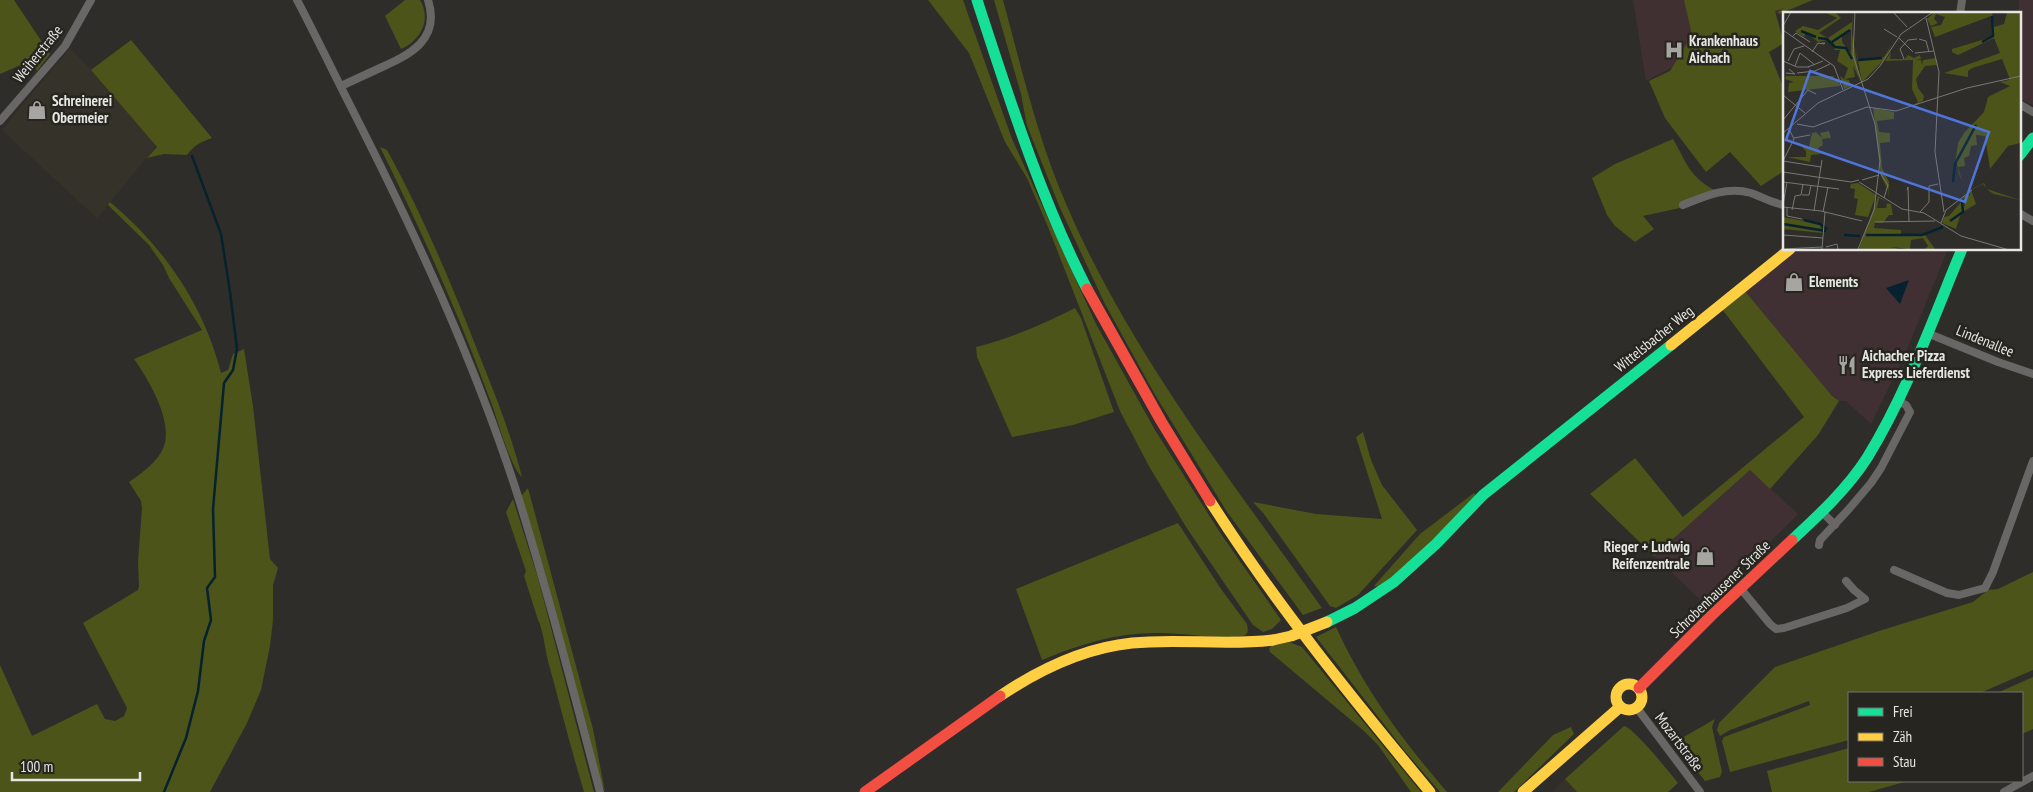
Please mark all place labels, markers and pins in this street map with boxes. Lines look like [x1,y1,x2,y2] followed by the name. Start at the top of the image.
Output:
[1688,31,1758,67] place label: Krankenhaus Aichach
[1663,39,1685,61] hospital icon: Krankenhaus Aichach
[52,91,112,127] place label: Schreinerei Obermeier
[26,99,48,121] shop icon: Schreinerei Obermeier
[1783,271,1805,293] shop icon: Elements
[1809,272,1858,291] place label: Elements
[1861,346,1971,382] place label: Aichacher Pizza Express Lieferdienst
[1836,354,1858,376] restaurant icon: Aichacher Pizza Express Lieferdienst
[1604,537,1690,573] place label: Rieger + Ludwig Reifenzentrale
[1694,545,1716,567] shop icon: Rieger + Ludwig Reifenzentrale

